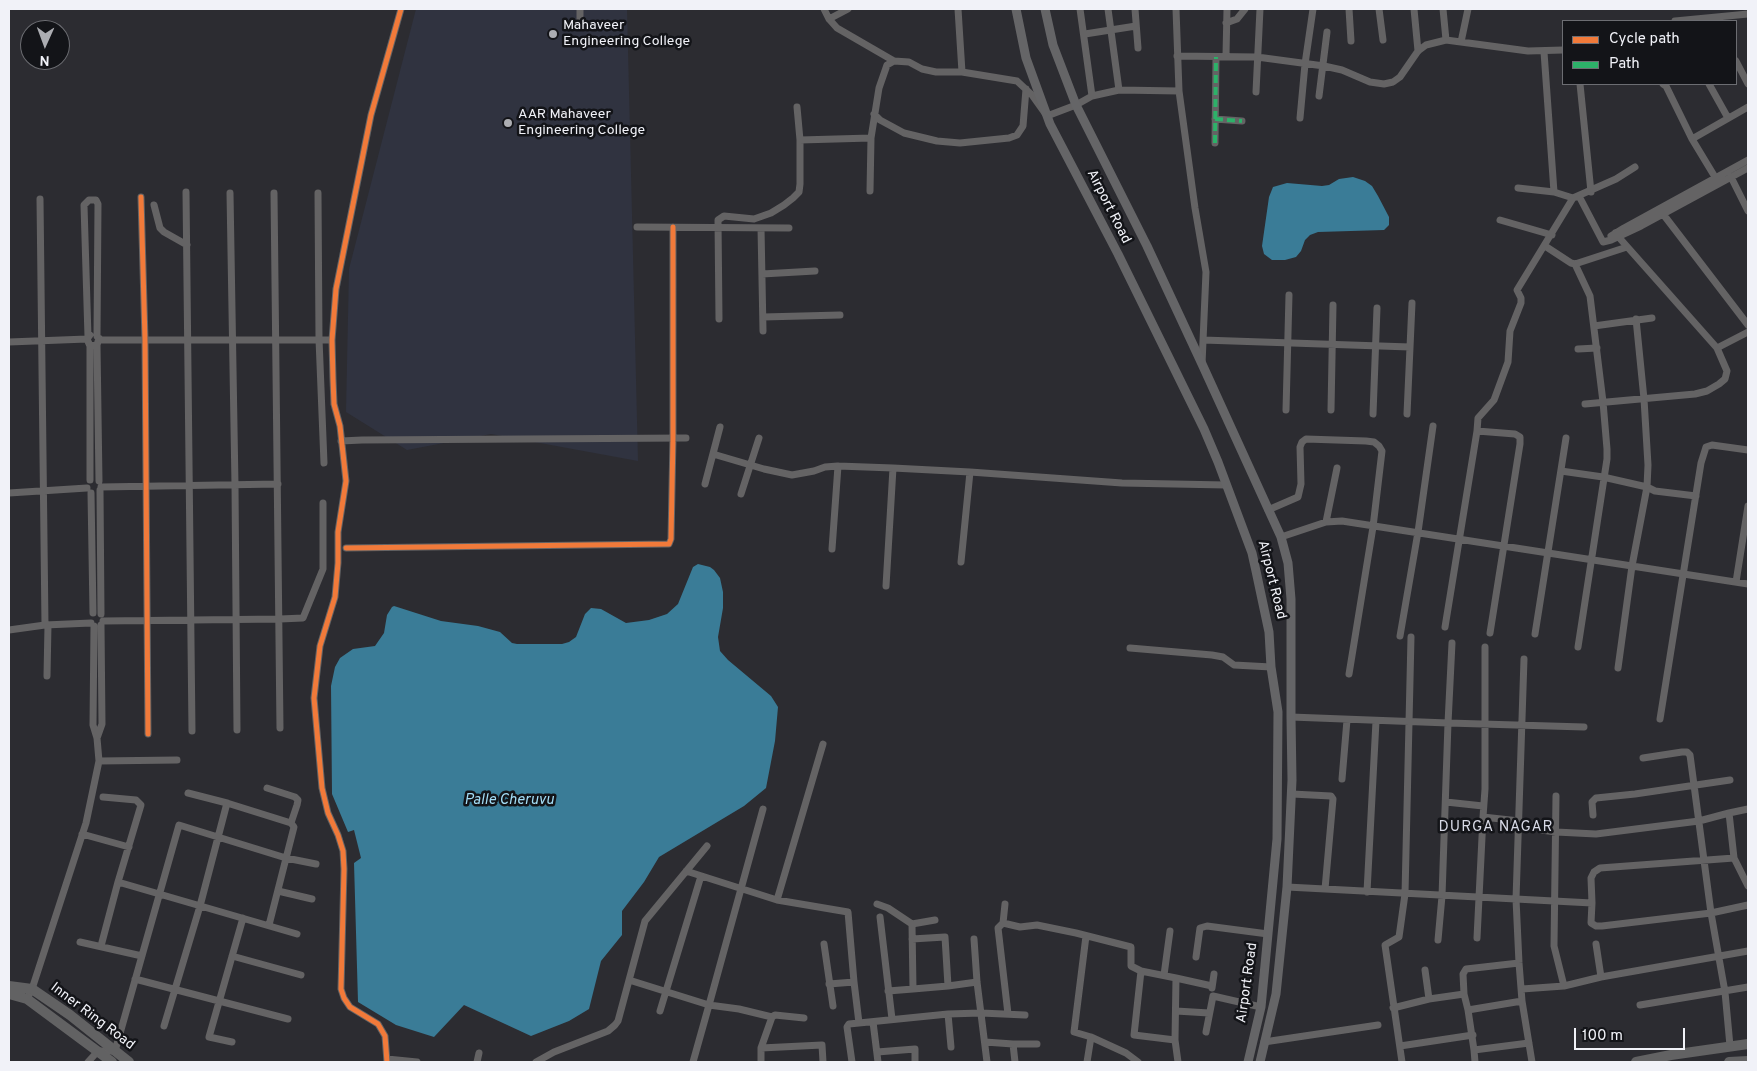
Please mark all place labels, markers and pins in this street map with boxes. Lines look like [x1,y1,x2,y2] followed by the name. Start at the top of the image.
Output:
[563,18,690,50] place label: Mahaveer Engineering College
[547,28,559,40] marker: Mahaveer Engineering College
[518,107,645,140] place label: AAR Mahaveer Engineering College
[502,117,514,129] marker: AAR Mahaveer Engineering College

